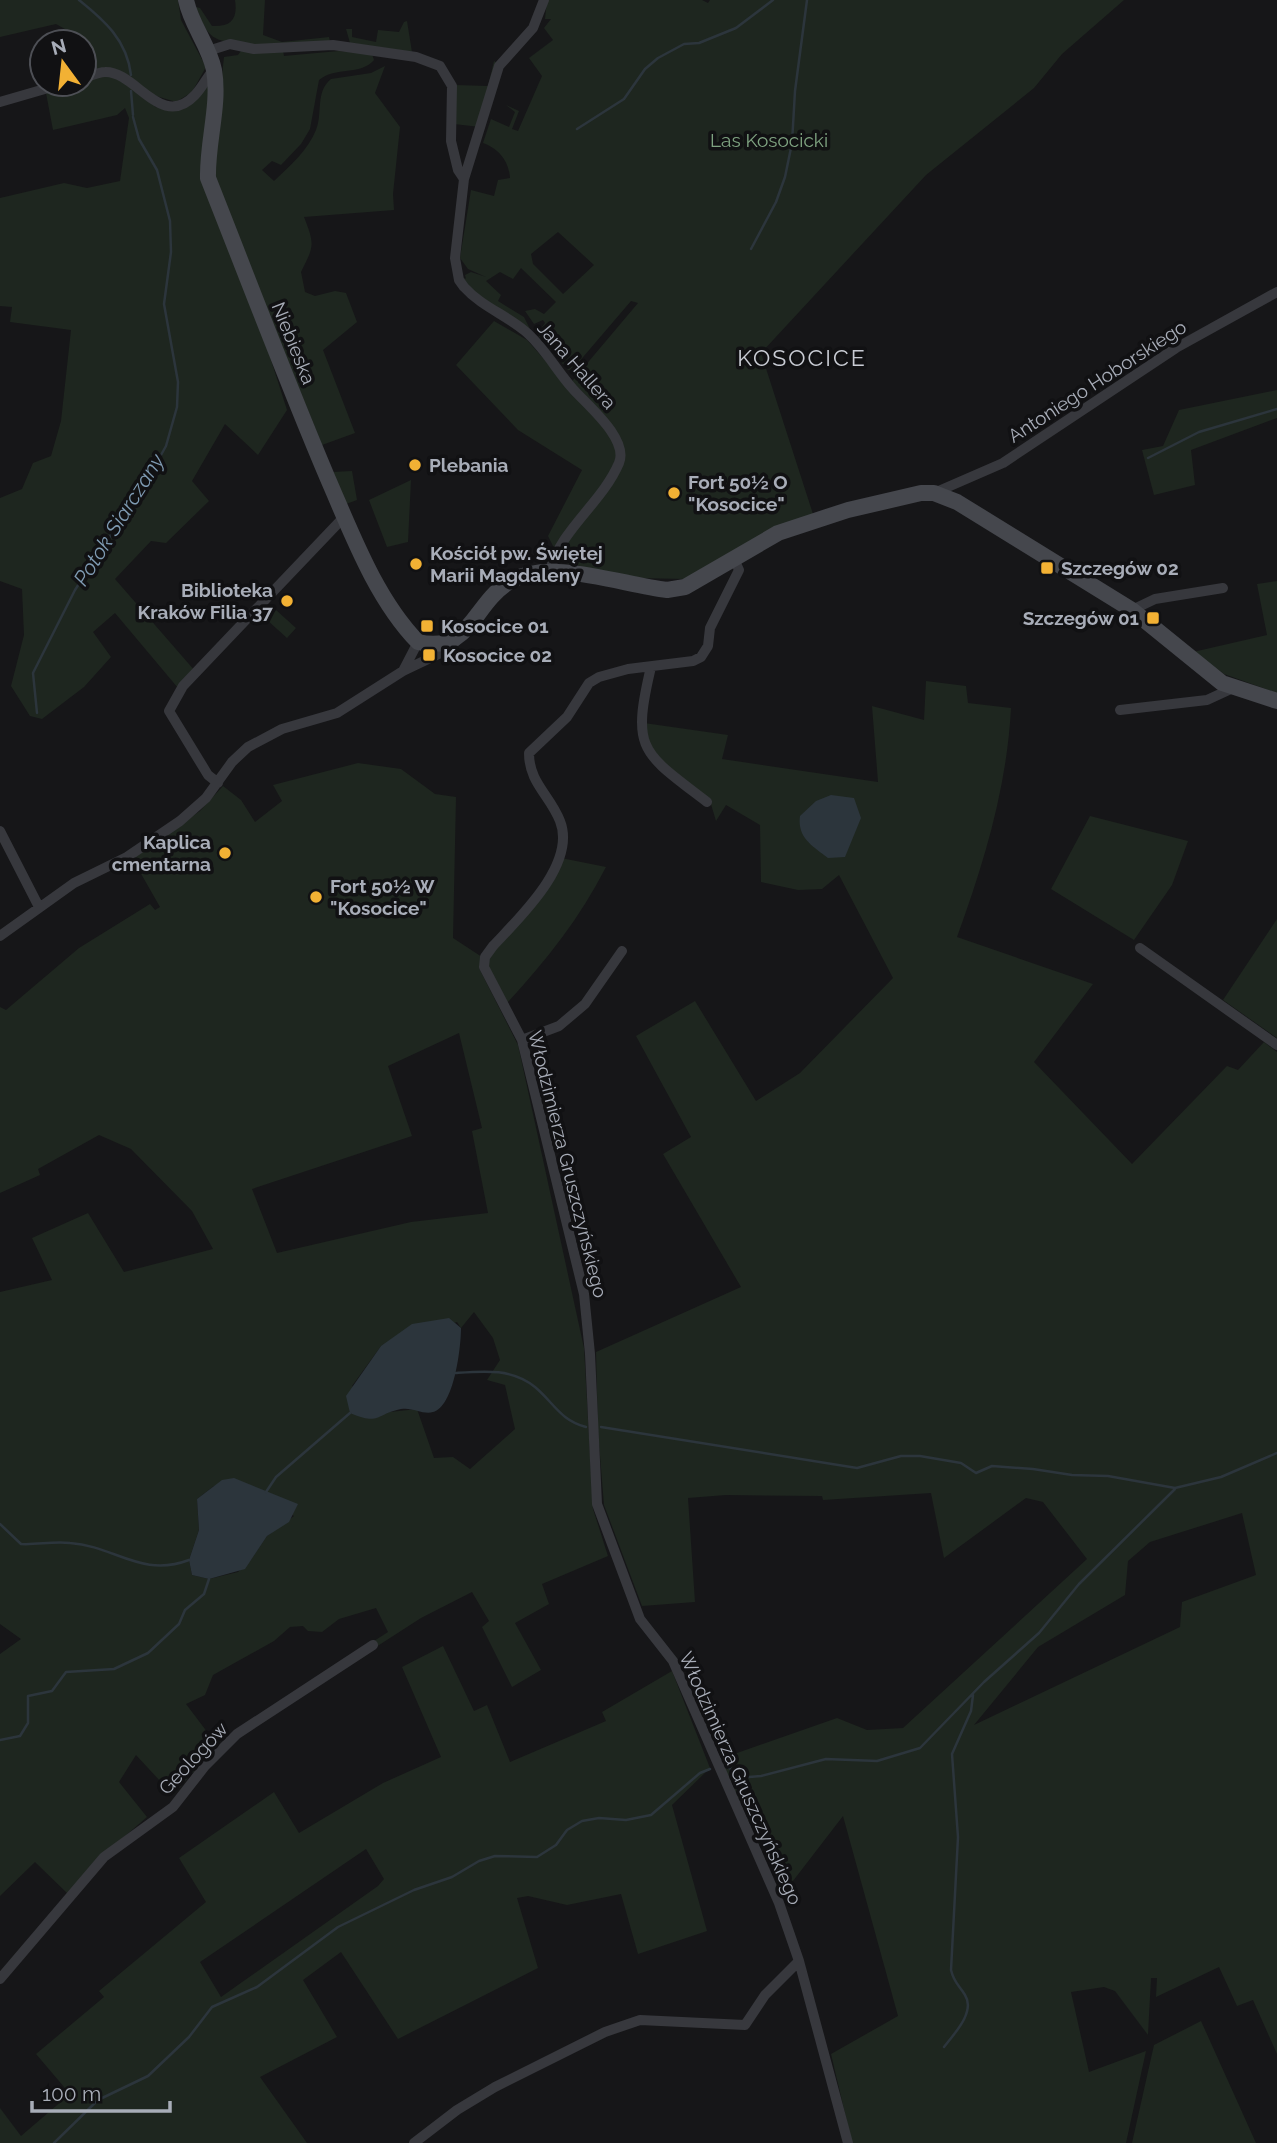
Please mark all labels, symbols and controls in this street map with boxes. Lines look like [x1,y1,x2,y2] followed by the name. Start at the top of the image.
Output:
[28,28,98,98] north arrow
[49,34,68,59] text: N
[710,129,828,151] park label: Las Kosocicki
[268,299,320,387] street label: Niebieska
[1004,315,1190,447] street label: Antoniego Hoborskiego
[533,317,621,413] street label: Jana Hallera
[737,344,867,371] district label: KOSOCICE
[68,449,169,590] water label: Potok Siarczany
[429,454,509,476] place label: Plebania
[407,457,423,473] marker: Plebania
[688,471,788,515] place label: Fort 50½ O "Kosocice"
[666,485,682,501] marker: Fort 50½ O "Kosocice"
[430,542,603,586] place label: Kościół pw. Świętej Marii Magdaleny
[408,556,424,572] marker: Kościół pw. Świętej Marii Magdaleny
[1061,557,1179,579] place label: Szczegów 02
[1039,560,1055,576] marker: Szczegów 02
[137,579,273,623] place label: Biblioteka Kraków Filia 37
[279,593,295,609] marker: Biblioteka Kraków Filia 37
[1023,607,1139,629] place label: Szczegów 01
[1145,610,1161,626] marker: Szczegów 01
[441,615,549,637] place label: Kosocice 01
[419,618,435,634] marker: Kosocice 01
[443,644,552,666] place label: Kosocice 02
[421,647,437,663] marker: Kosocice 02
[112,831,211,875] place label: Kaplica cmentarna
[217,845,233,861] marker: Kaplica cmentarna
[330,875,435,919] place label: Fort 50½ W "Kosocice"
[308,889,324,905] marker: Fort 50½ W "Kosocice"
[524,1028,612,1300] street label: Włodzimierza Gruszczyńskiego
[675,1648,807,1908] street label: Włodzimierza Gruszczyńskiego
[154,1717,232,1799] street label: Geologów
[32,2070,170,2114] scale bar
[42,2081,101,2106] text: 100 m

